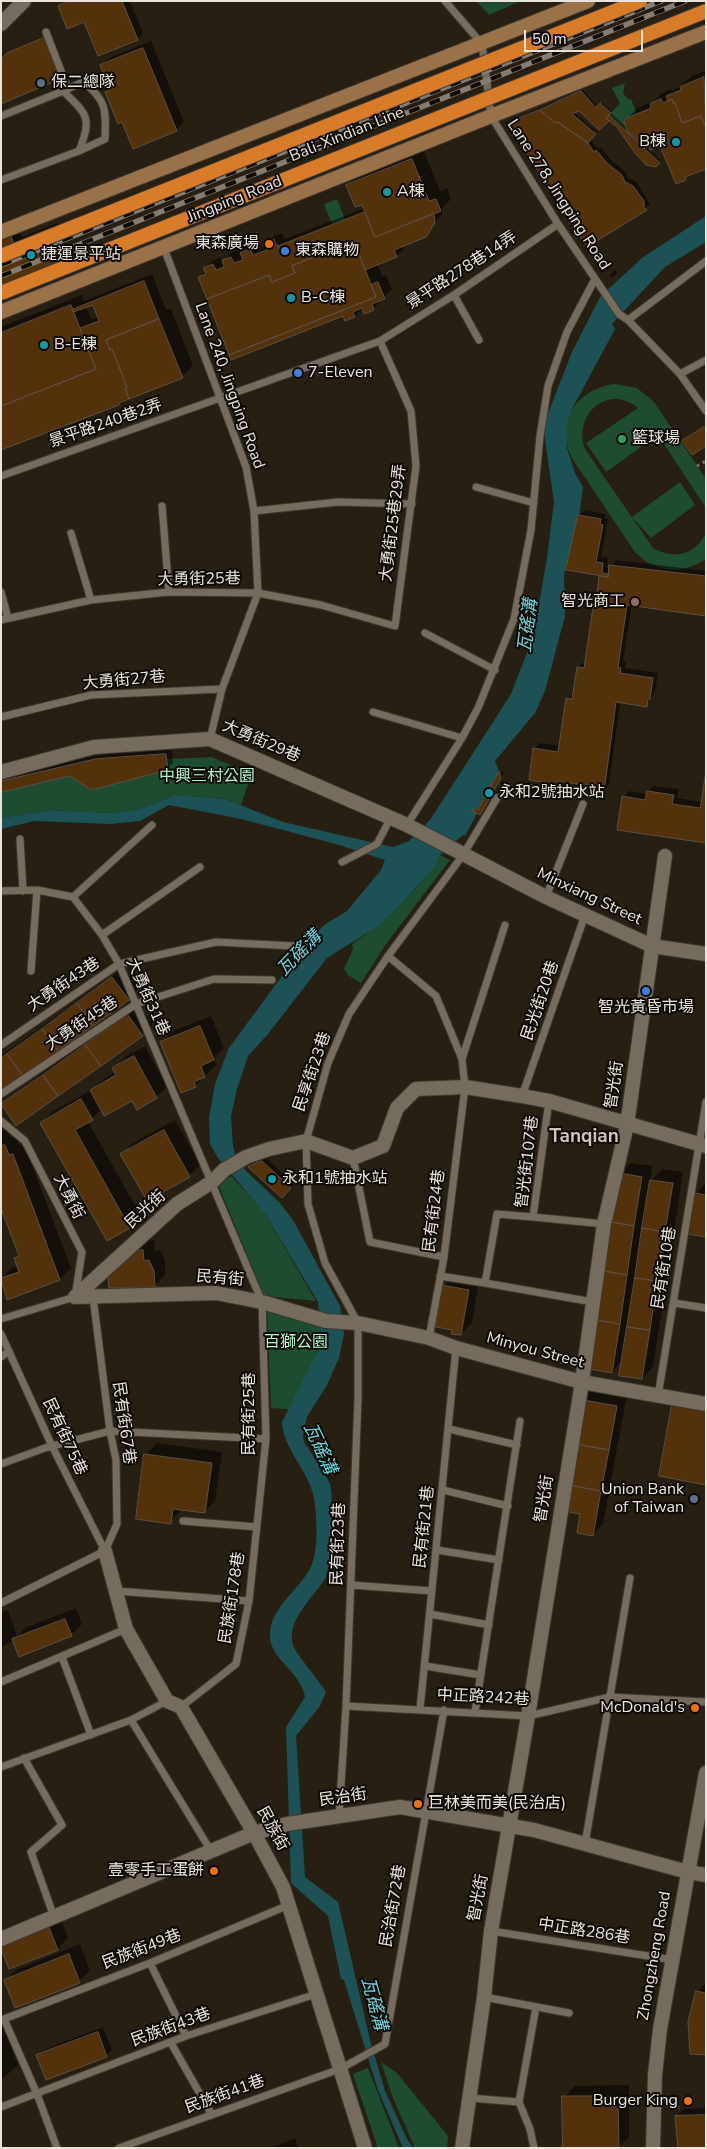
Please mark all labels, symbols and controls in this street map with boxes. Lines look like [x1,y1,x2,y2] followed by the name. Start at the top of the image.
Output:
[527,20,646,52] scale bar
[532,29,567,49] text: 50 m
[51,73,115,93] place label: 保二總隊
[35,77,47,89] marker: 保二總隊
[287,103,407,167] street label: Bali-Xindian Line
[502,116,614,274] street label: Lane 278, Jingping Road
[639,132,666,152] place label: B棟
[670,136,682,148] marker: B棟
[185,172,285,228] street label: Jingping Road
[397,182,425,202] place label: A棟
[381,186,393,198] marker: A棟
[403,228,521,314] street label: 景平路278巷14弄
[195,234,259,254] place label: 東森廣場
[263,238,275,250] marker: 東森廣場
[295,241,359,261] place label: 東森購物
[41,245,121,265] place label: 捷運景平站
[279,245,291,257] marker: 東森購物
[25,249,37,261] marker: 捷運景平站
[301,288,345,308] place label: B-C棟
[285,292,297,304] marker: B-C棟
[190,300,268,472] street label: Lane 240, Jingping Road
[54,335,97,355] place label: B-E棟
[38,339,50,351] marker: B-E棟
[308,363,372,383] place label: 7-Eleven
[292,367,304,379] marker: 7-Eleven
[47,396,165,452] street label: 景平路240巷2弄
[632,429,680,449] place label: 籃球場
[616,433,628,445] marker: 籃球場
[377,463,411,583] street label: 大勇街25巷29弄
[157,570,241,590] street label: 大勇街25巷
[561,592,625,612] place label: 智光商工
[629,596,641,608] marker: 智光商工
[515,598,543,654] water label: 瓦磘溝
[82,668,166,694] street label: 大勇街27巷
[219,717,303,767] street label: 大勇街29巷
[159,767,255,787] park label: 中興三村公園
[499,783,605,803] place label: 永和2號抽水站
[483,787,495,799] marker: 永和2號抽水站
[534,864,644,930] street label: Minxiang Street
[273,927,327,981] water label: 瓦磘溝
[24,954,104,1016] street label: 大勇街43巷
[121,955,173,1039] street label: 大勇街31巷
[518,959,564,1043] street label: 民光街20巷
[640,985,652,997] marker: 智光黃昏市場
[42,993,122,1055] street label: 大勇街45巷
[598,998,694,1018] place label: 智光黃昏市場
[290,1030,336,1114] street label: 民享街23巷
[602,1060,628,1110] street label: 智光街
[513,1115,543,1209] street label: 智光街107巷
[549,1126,619,1148] district label: Tanqian
[282,1169,388,1189] place label: 永和1號抽水站
[420,1169,450,1253] street label: 民有街24巷
[49,1171,87,1223] street label: 大勇街
[266,1173,278,1185] marker: 永和1號抽水站
[122,1187,170,1233] street label: 民光街
[649,1225,681,1311] street label: 民有街10巷
[195,1267,245,1291] street label: 民有街
[484,1329,586,1373] street label: Minyou Street
[264,1333,328,1353] park label: 百獅公園
[240,1372,260,1456] street label: 民有街25巷
[108,1380,138,1466] street label: 民有街67巷
[38,1395,90,1479] street label: 民有街75巷
[298,1420,340,1478] water label: 瓦磘溝
[532,1474,558,1524] street label: 智光街
[601,1480,684,1518] place label: Union Bank of Taiwan
[411,1485,439,1569] street label: 民有街21巷
[688,1493,700,1505] marker: Union Bank of Taiwan
[328,1502,350,1586] street label: 民有街23巷
[216,1551,250,1645] street label: 民族街178巷
[436,1686,530,1710] street label: 中正路242巷
[600,1698,685,1718] place label: McDonald's
[689,1702,701,1714] marker: McDonald's
[318,1785,368,1811] street label: 民治街
[428,1794,566,1814] place label: 巨林美而美(民治店)
[412,1798,424,1810] marker: 巨林美而美(民治店)
[252,1803,292,1855] street label: 民族街
[108,1861,204,1881] place label: 壹零手工蛋餅
[377,1863,411,1949] street label: 民治街72巷
[208,1865,220,1877] marker: 壹零手工蛋餅
[465,1873,493,1923] street label: 智光街
[634,1890,676,2022] street label: Zhongzheng Road
[537,1915,631,1949] street label: 中正路286巷
[100,1926,184,1974] street label: 民族街49巷
[356,1975,390,2033] water label: 瓦磘溝
[129,2005,213,2051] street label: 民族街43巷
[183,2072,267,2118] street label: 民族街41巷
[593,2091,678,2111] place label: Burger King
[682,2095,694,2107] marker: Burger King

